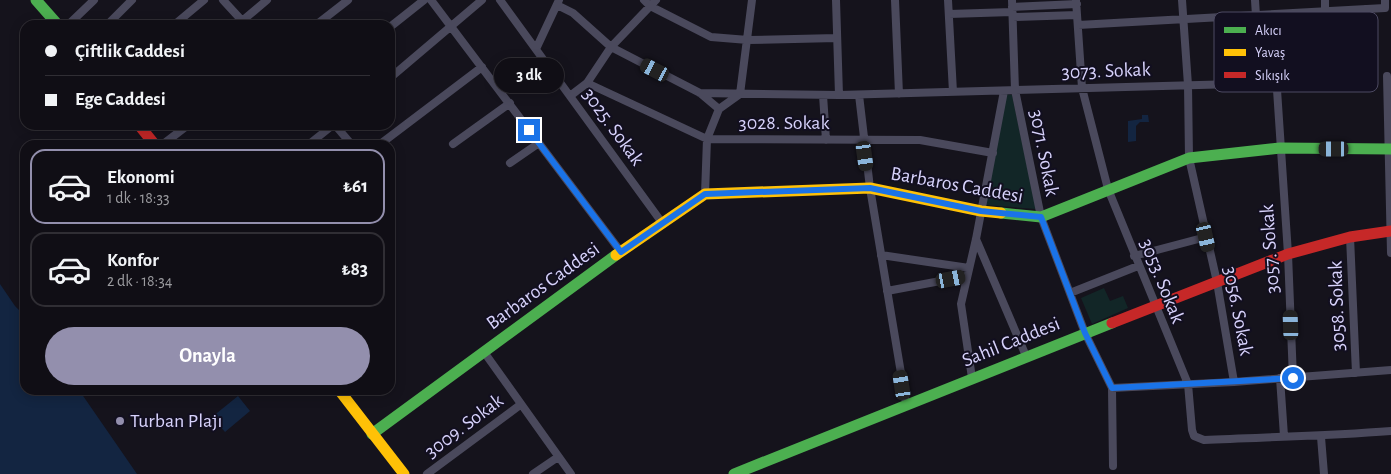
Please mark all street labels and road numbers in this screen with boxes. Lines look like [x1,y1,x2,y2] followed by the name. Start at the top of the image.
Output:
[1061,59,1151,83] street label: 3073. Sokak
[578,85,648,169] street label: 3025. Sokak
[1026,108,1062,198] street label: 3071. Sokak
[738,113,830,133] street label: 3028. Sokak
[889,163,1025,207] street label: Barbaros Caddesi
[1257,204,1283,294] street label: 3057. Sokak
[1136,236,1188,326] street label: 3053. Sokak
[483,238,603,334] street label: Barbaros Caddesi
[1325,260,1349,352] street label: 3058. Sokak
[1220,265,1256,357] street label: 3056. Sokak
[959,313,1063,371] street label: Sahil Caddesi
[421,390,507,462] street label: 3009. Sokak

